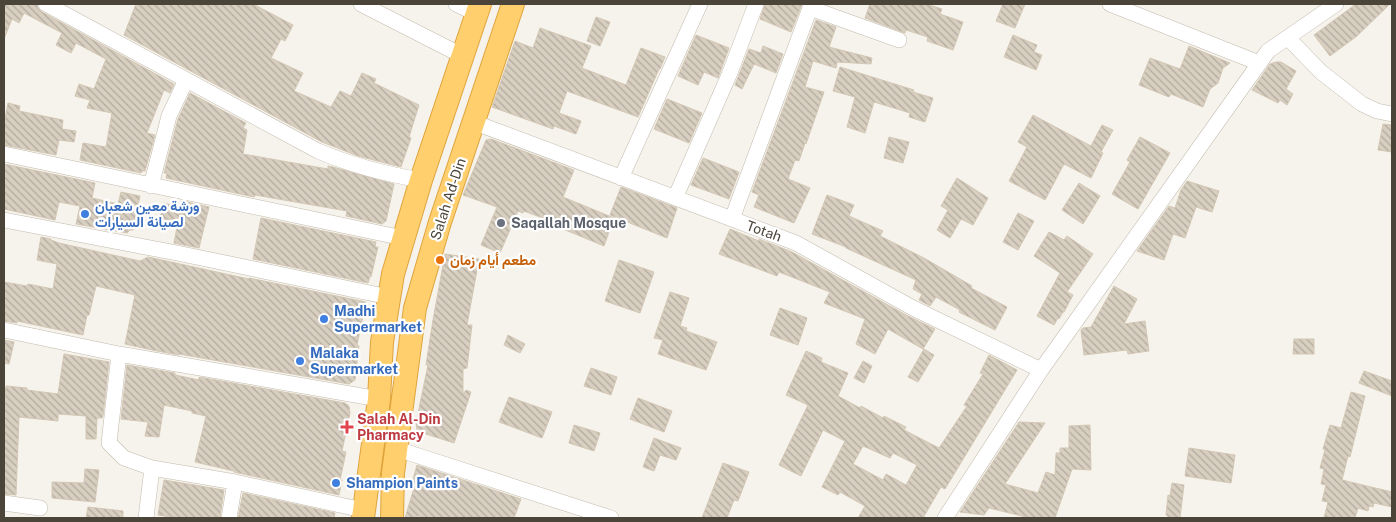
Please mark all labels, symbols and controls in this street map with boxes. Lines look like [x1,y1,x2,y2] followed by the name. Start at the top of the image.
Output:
[427,156,469,242] street label: Salah Ad-Din
[95,198,199,231] place label: ورشة معين شعبان لصيانة السيارات
[79,208,91,220] marker: ورشة معين شعبان لصيانة السيارات
[511,215,626,231] place label: Saqallah Mosque
[495,217,507,229] marker: Saqallah Mosque
[744,217,784,245] street label: Totah
[450,252,537,269] place label: مطعم أيام زمان
[434,254,446,266] marker: مطعم أيام زمان
[334,303,422,335] place label: Madhi Supermarket
[318,313,330,325] marker: Madhi Supermarket
[310,345,398,377] place label: Malaka Supermarket
[294,355,306,367] marker: Malaka Supermarket
[357,411,441,443] place label: Salah Al-Din Pharmacy
[341,421,353,433] marker: Salah Al-Din Pharmacy
[346,475,458,491] place label: Shampion Paints
[330,477,342,489] marker: Shampion Paints

